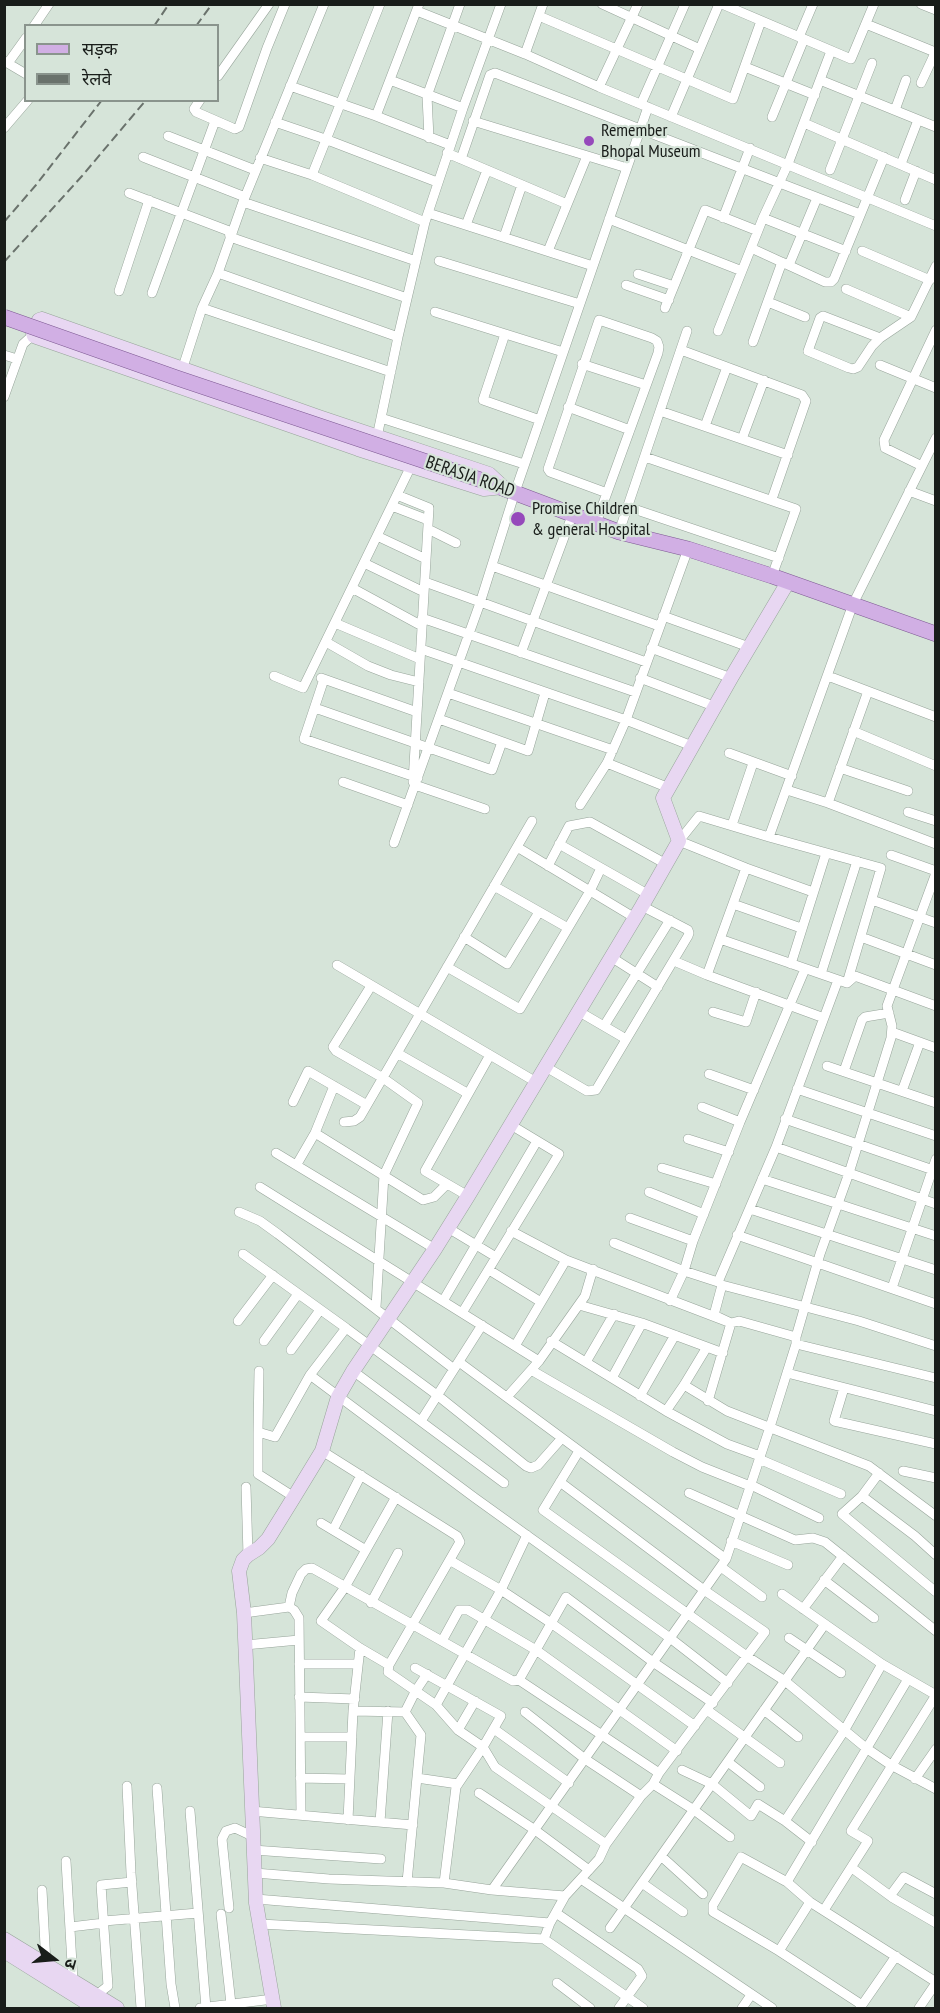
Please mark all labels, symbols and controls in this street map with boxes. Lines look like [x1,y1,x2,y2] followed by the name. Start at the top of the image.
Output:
[24,24,219,102] legend
[82,37,118,60] text: सड़क
[82,67,112,90] text: रेलवे
[601,120,701,162] place label: Remember Bhopal Museum
[582,134,596,148] marker: Remember Bhopal Museum
[423,452,517,502] street label: BERASIA ROAD
[532,498,650,540] place label: Promise Children & general Hospital
[509,510,527,528] marker: Promise Children & general Hospital
[24,1929,84,1989] north arrow
[60,1957,82,1971] text: उ

